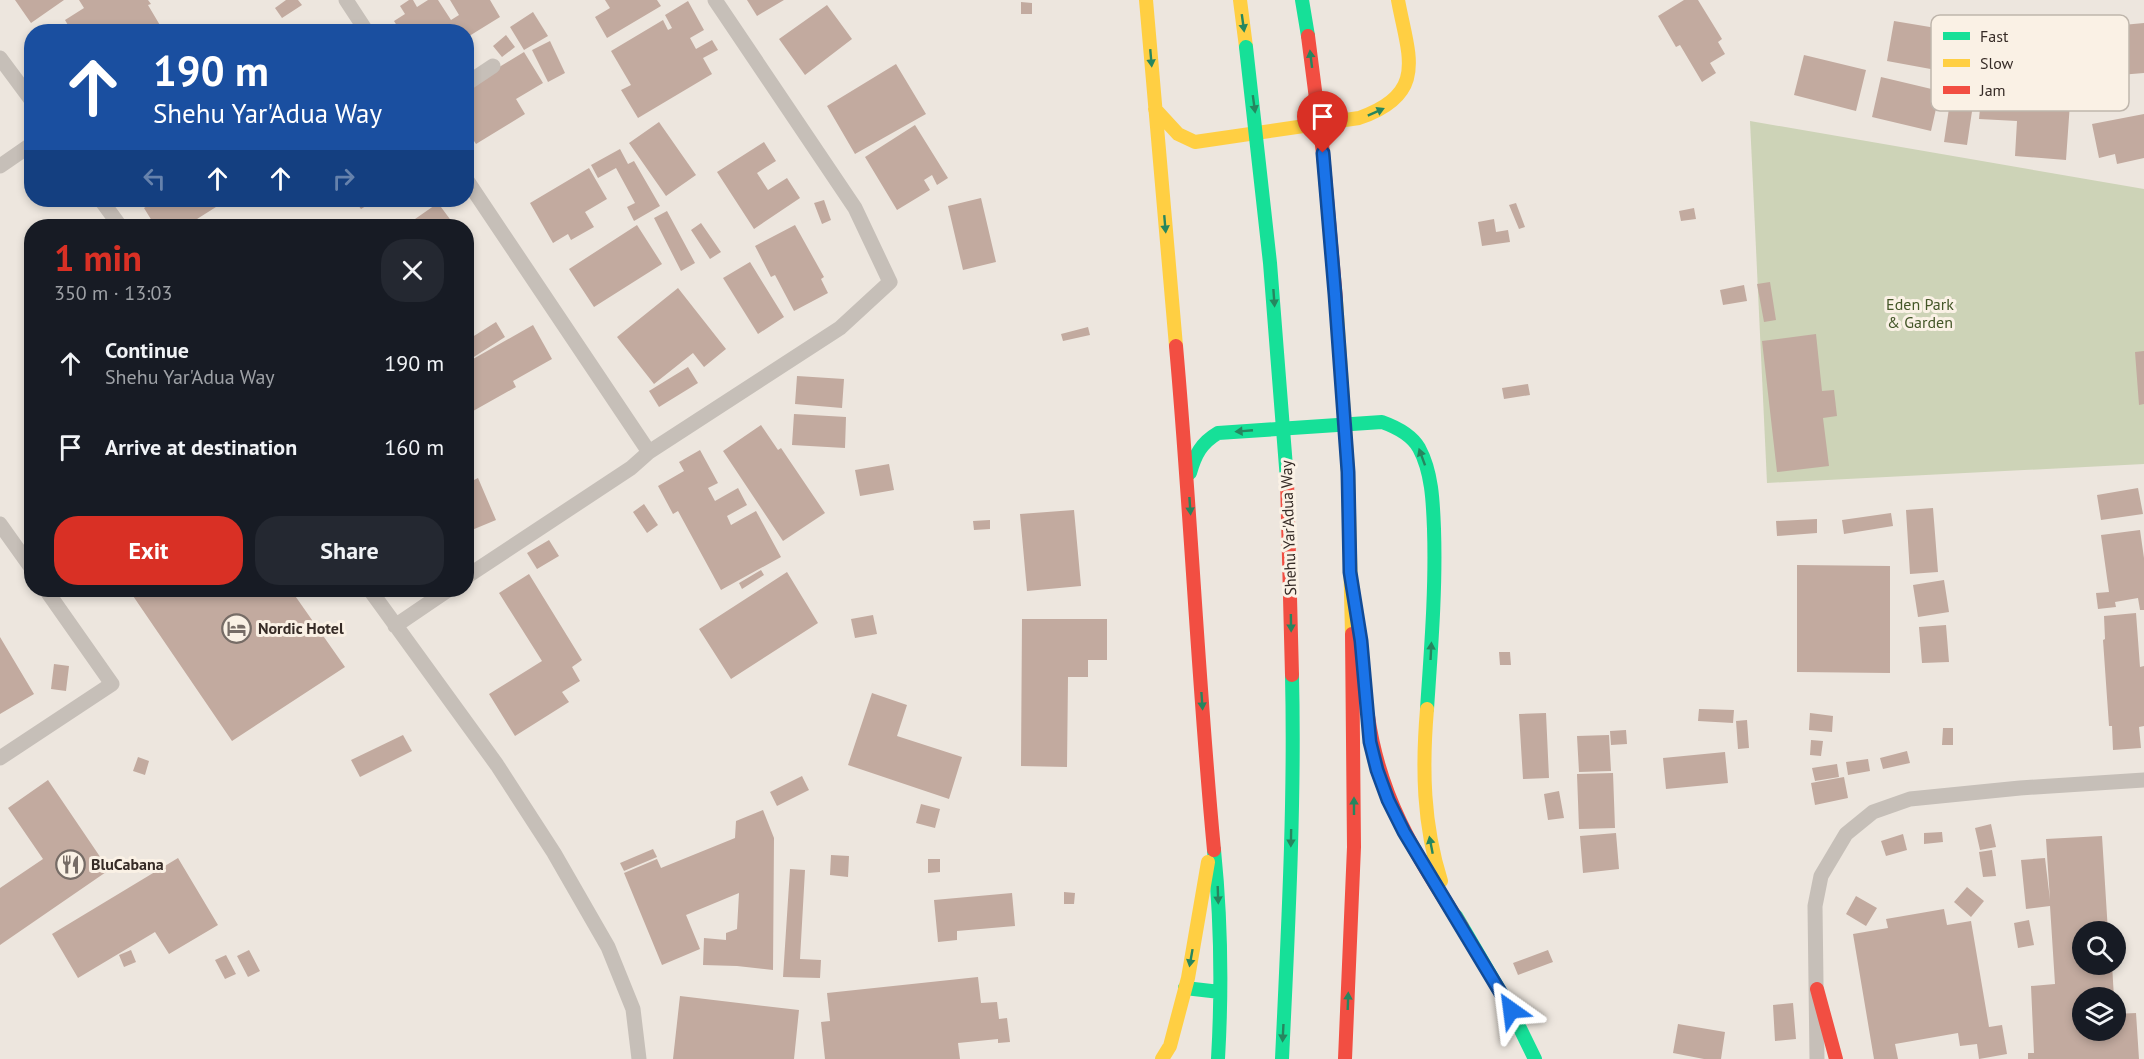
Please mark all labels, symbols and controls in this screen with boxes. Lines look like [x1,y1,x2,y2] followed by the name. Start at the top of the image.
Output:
[1238,14,1247,33] one-way arrow
[1931,15,2129,111] legend
[1980,26,2009,46] text: Fast
[153,43,269,98] text: 190 m
[54,48,132,126] icon: ahead
[1146,49,1156,68] one-way arrow
[1306,49,1315,68] one-way arrow
[1980,53,2014,73] text: Slow
[1979,80,2006,100] text: Jam
[1297,91,1348,153] pin
[1250,95,1259,114] one-way arrow
[153,96,382,130] text: Shehu Yar'Adua Way
[1306,100,1339,133] icon: arrive
[1368,107,1385,116] one-way arrow
[138,162,171,195] icon: left
[201,162,234,195] icon: ahead
[264,162,297,195] icon: ahead
[327,162,360,195] icon: right
[1160,214,1170,233] one-way arrow
[54,234,142,281] text: 1 min
[381,239,444,302] button: close
[54,280,172,306] text: 350 m · 13:03
[1269,289,1279,308] one-way arrow
[1886,294,1954,332] park label: Eden Park & Garden
[105,336,189,364] text: Continue
[54,347,87,380] icon: ahead
[384,349,444,377] text: 190 m
[105,364,275,390] text: Shehu Yar'Adua Way
[1234,426,1253,436] one-way arrow
[54,431,87,464] icon: arrive
[105,433,297,461] text: Arrive at destination
[384,433,444,461] text: 160 m
[1417,448,1427,466] one-way arrow
[1276,459,1300,596] street label: Shehu Yar'Adua Way
[1185,497,1195,516] one-way arrow
[54,516,243,585] button: Exit
[255,516,444,585] button: Share
[221,612,253,644] hotel icon: Nordic Hotel
[1286,613,1296,632] one-way arrow
[258,618,344,638] place label: Nordic Hotel
[1427,641,1436,660] one-way arrow
[1198,691,1207,710] one-way arrow
[1349,796,1359,815] one-way arrow
[1286,829,1296,848] one-way arrow
[1426,836,1435,855] one-way arrow
[54,848,86,880] restaurant icon: BluCabana
[91,854,164,874] place label: BluCabana
[1213,886,1222,905] one-way arrow
[2072,921,2126,1041] map controls
[2072,921,2126,975] button: search
[1186,949,1195,968] one-way arrow
[1479,978,1543,1042] position arrow
[2072,987,2126,1041] button: layers
[1343,991,1352,1010] one-way arrow
[1279,1024,1288,1043] one-way arrow

